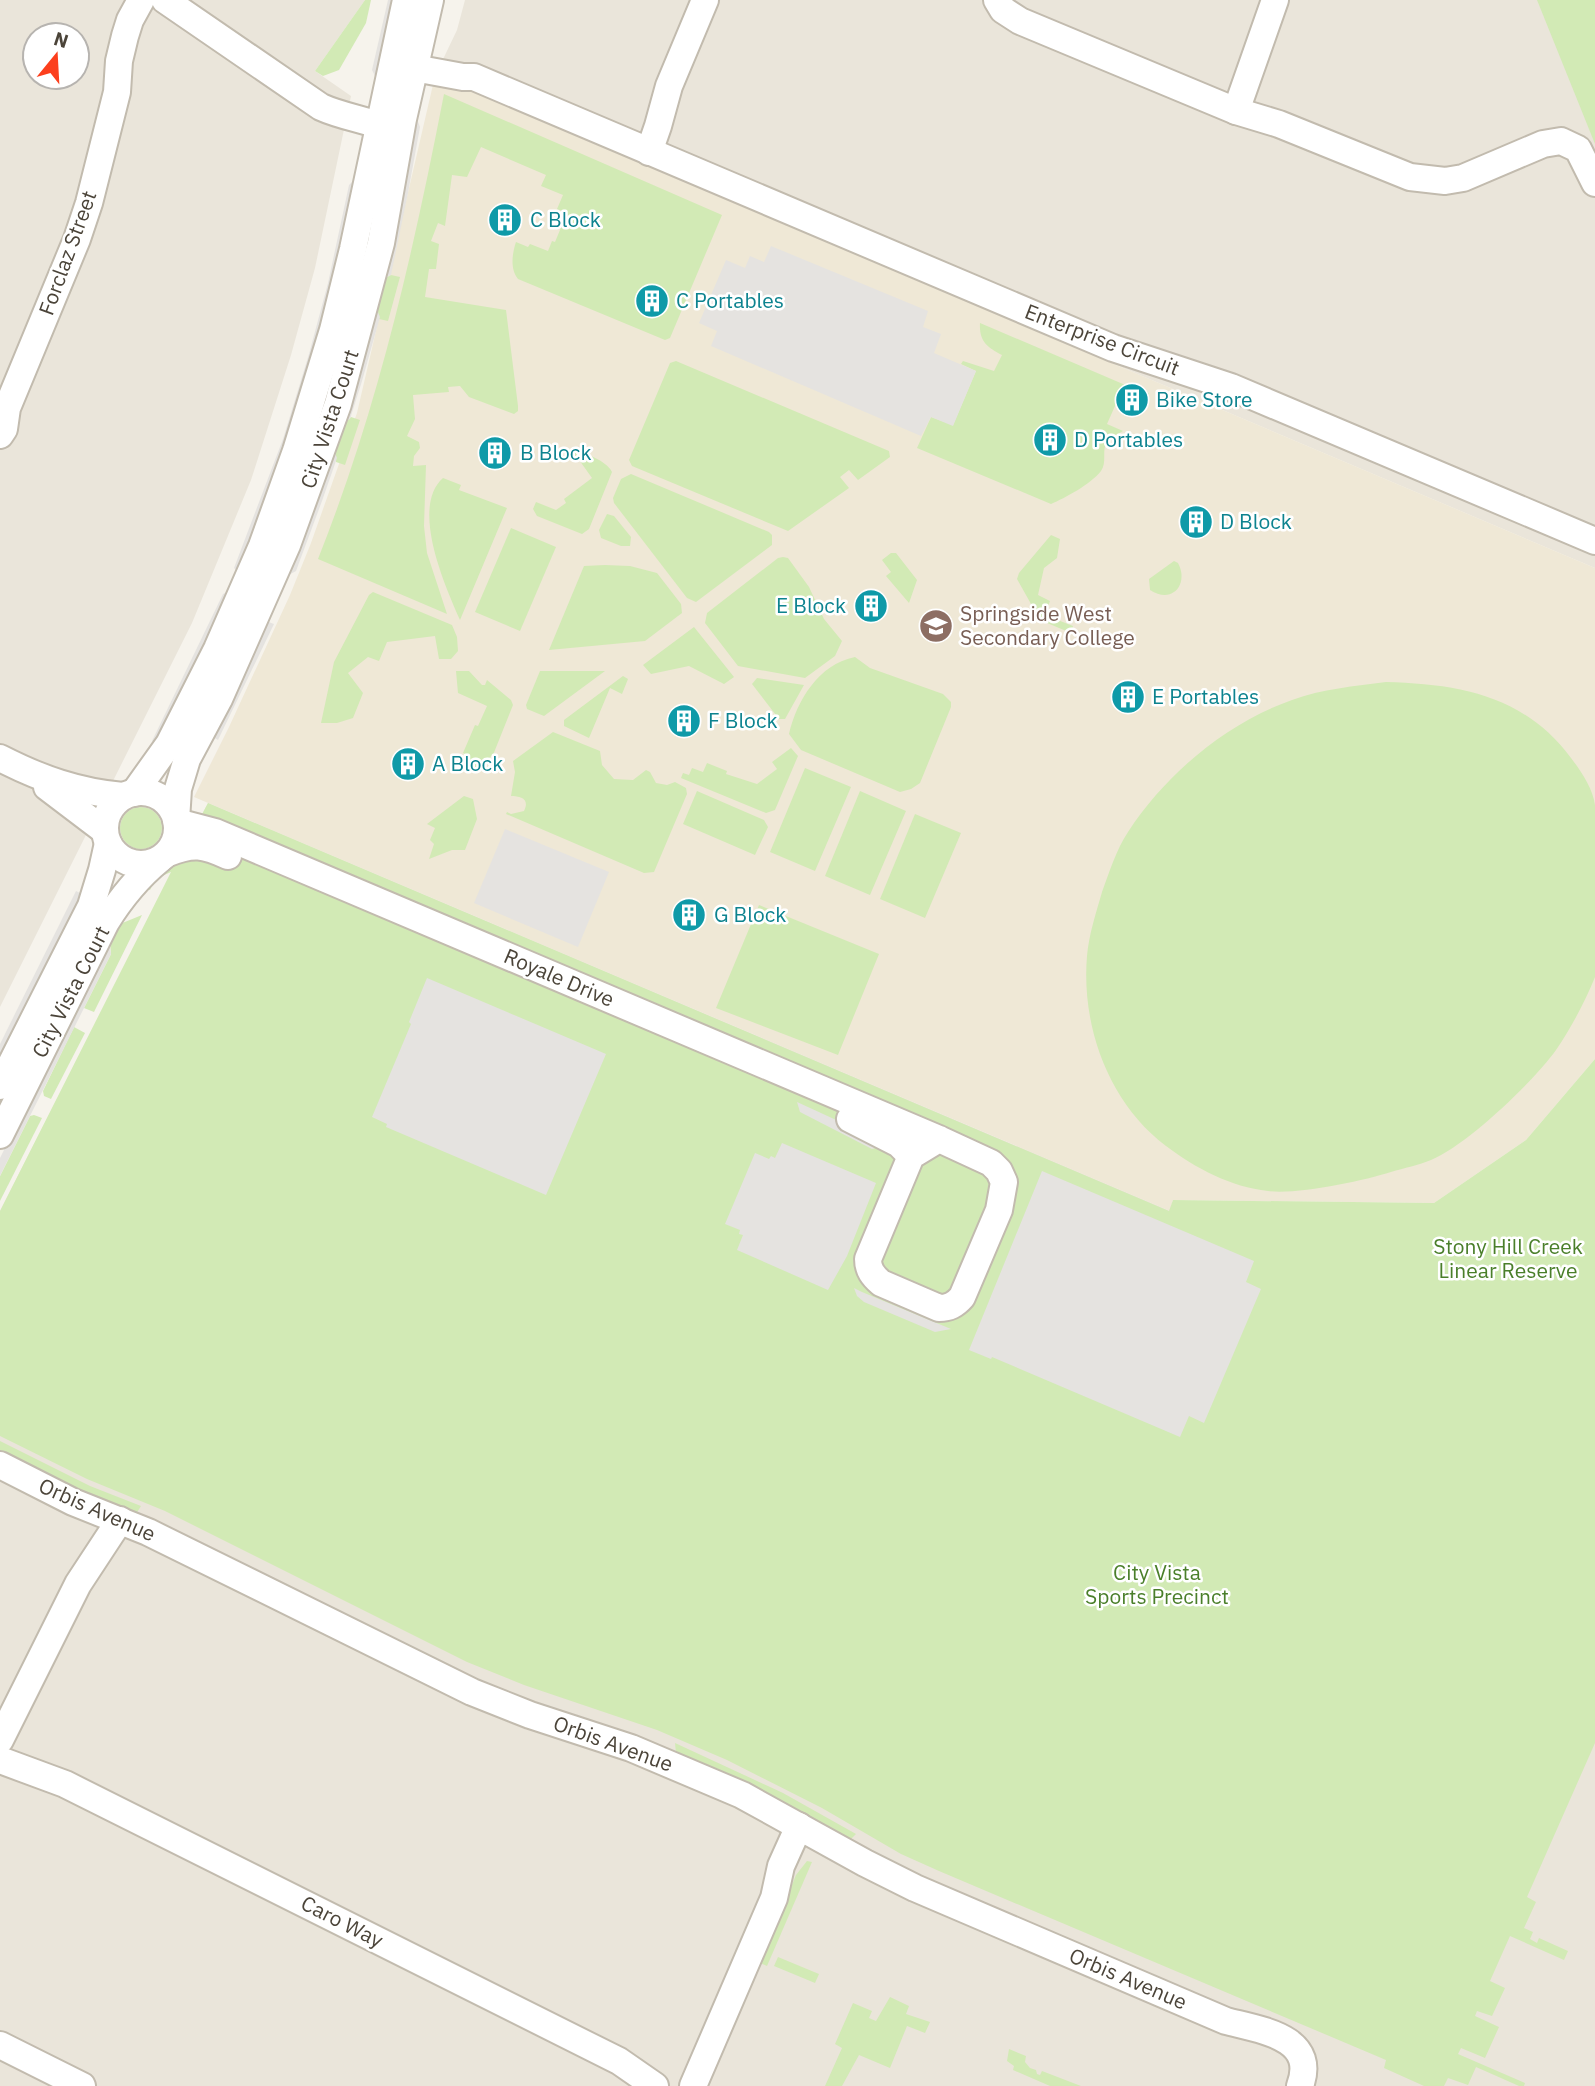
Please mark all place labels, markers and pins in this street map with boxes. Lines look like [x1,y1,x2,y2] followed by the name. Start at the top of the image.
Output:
[486,201,524,239] building icon: C Block
[530,205,601,233] place label: C Block
[633,282,671,320] building icon: C Portables
[676,286,784,314] place label: C Portables
[1113,381,1151,419] building icon: Bike Store
[1156,385,1253,413] place label: Bike Store
[1031,421,1069,459] building icon: D Portables
[1074,425,1183,453] place label: D Portables
[476,434,514,472] building icon: B Block
[520,438,591,466] place label: B Block
[1177,503,1215,541] building icon: D Block
[1220,507,1292,535] place label: D Block
[852,587,890,625] building icon: E Block
[776,591,846,619] place label: E Block
[960,599,1135,651] place label: Springside West Secondary College
[917,607,955,645] school or university icon: Springside West Secondary College
[1109,678,1147,716] building icon: E Portables
[1152,682,1259,710] place label: E Portables
[665,702,703,740] building icon: F Block
[708,706,778,734] place label: F Block
[389,745,427,783] building icon: A Block
[432,749,503,777] place label: A Block
[670,896,708,934] building icon: G Block
[714,900,786,928] place label: G Block

